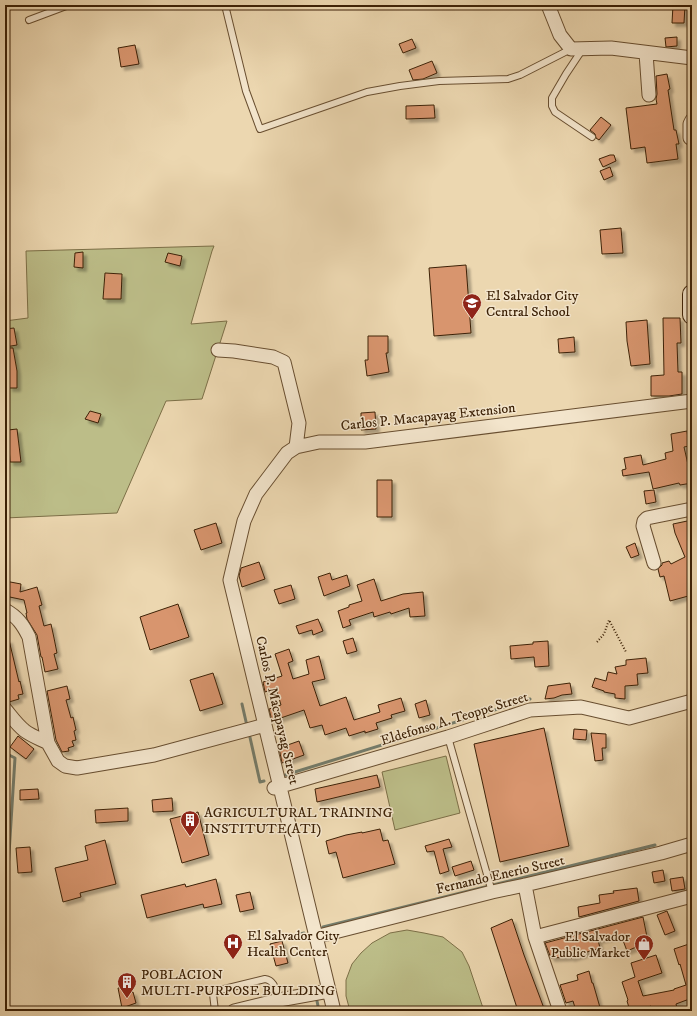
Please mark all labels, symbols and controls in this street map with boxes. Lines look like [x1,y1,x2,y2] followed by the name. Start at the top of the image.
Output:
[486,287,579,321] place label: El Salvador City Central School
[461,292,483,320] school or university icon: El Salvador City Central School
[340,399,517,435] street label: Carlos P. Macapayag Extension
[251,634,303,787] street label: Carlos P. Macapayag Street
[378,688,531,750] street label: Eldefonso A. Teoppe Street
[204,804,393,838] place label: AGRICULTURAL TRAINING INSTITUTE(ATI)
[179,809,201,837] building icon: AGRICULTURAL TRAINING INSTITUTE(ATI)
[434,851,567,899] street label: Fernando Enerio Street
[247,927,340,961] place label: El Salvador City Health Center
[551,928,631,962] place label: El Salvador Public Market
[222,932,244,960] hospital icon: El Salvador City Health Center
[633,933,655,961] shop icon: El Salvador Public Market
[141,966,335,1000] place label: POBLACION MULTI-PURPOSE BUILDING
[116,971,138,999] building icon: POBLACION MULTI-PURPOSE BUILDING

